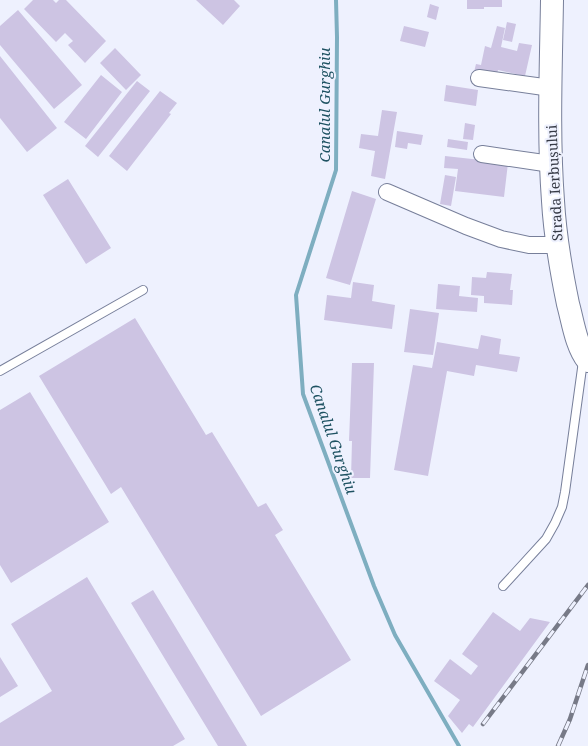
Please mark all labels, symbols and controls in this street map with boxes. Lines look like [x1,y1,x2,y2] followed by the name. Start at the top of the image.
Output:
[314,47,334,163] water label: Canalul Gurghiu
[541,124,567,242] street label: Strada Ierbușului
[306,381,362,497] water label: Canalul Gurghiu

